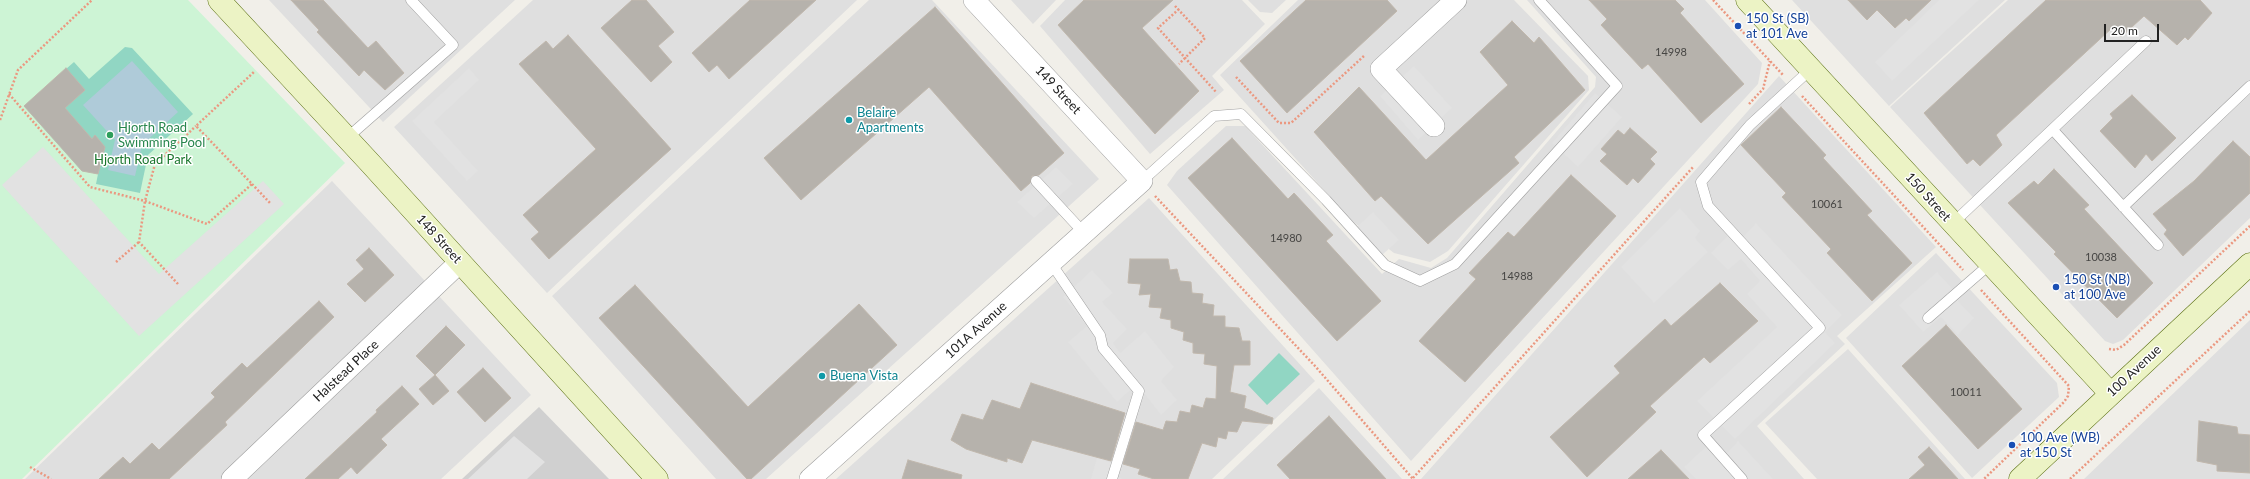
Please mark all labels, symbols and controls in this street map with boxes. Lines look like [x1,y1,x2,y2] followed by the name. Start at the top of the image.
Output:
[1746,11,1809,42] place label: 150 St (SB) at 101 Ave
[2106,16,2161,42] scale bar
[1733,21,1743,31] marker: 150 St (SB) at 101 Ave
[2111,23,2138,38] text: 20 m
[1655,45,1687,59] house number: 14998
[1032,63,1084,117] street label: 149 Street
[857,105,924,136] place label: Belaire Apartments
[844,115,854,125] marker: Belaire Apartments
[118,120,205,151] place label: Hjorth Road Swimming Pool
[105,130,115,140] marker: Hjorth Road Swimming Pool
[94,152,192,168] park label: Hjorth Road Park
[1902,169,1954,225] street label: 150 Street
[1811,197,1843,211] house number: 10061
[413,211,465,267] street label: 148 Street
[1270,231,1302,245] house number: 14980
[2085,250,2117,264] house number: 10038
[1501,269,1533,283] house number: 14988
[2064,272,2130,303] place label: 150 St (NB) at 100 Ave
[2051,282,2061,292] marker: 150 St (NB) at 100 Ave
[942,298,1010,362] street label: 101A Avenue
[310,337,382,405] street label: Halstead Place
[2103,342,2165,400] street label: 100 Avenue
[830,368,898,384] place label: Buena Vista
[817,371,827,381] marker: Buena Vista
[1950,385,1982,399] house number: 10011
[2020,430,2100,461] place label: 100 Ave (WB) at 150 St
[2007,440,2017,450] marker: 100 Ave (WB) at 150 St

